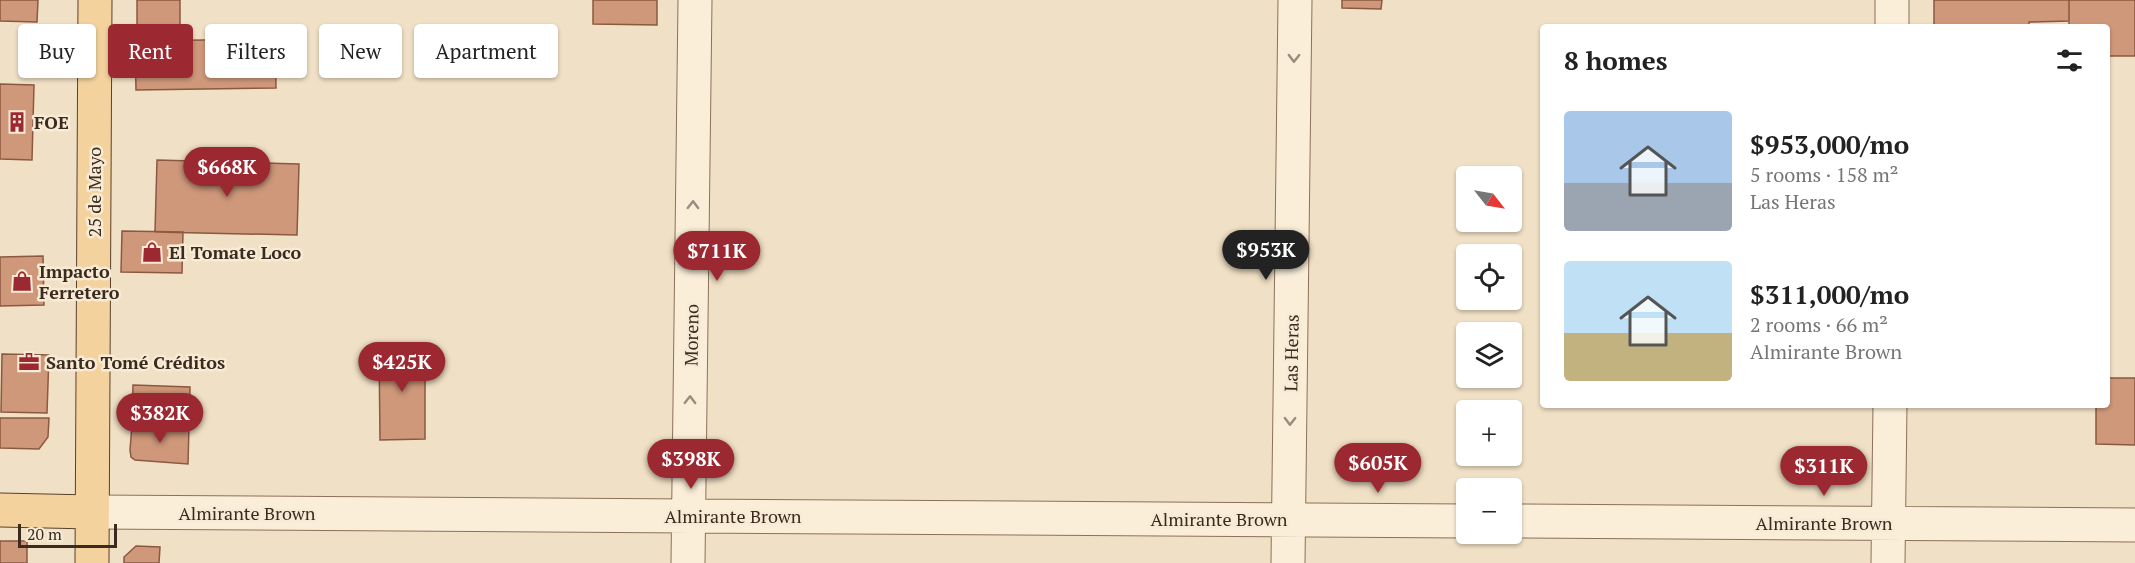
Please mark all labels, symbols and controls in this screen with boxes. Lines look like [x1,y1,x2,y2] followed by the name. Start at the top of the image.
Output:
[18,24,96,78] chip: Buy
[108,24,193,78] chip: Rent
[205,24,307,78] chip: Filters
[319,24,402,78] chip: New
[414,24,558,78] chip: Apartment
[1564,43,1668,77] text: 8 homes
[2053,44,2086,77] icon: filters
[1288,54,1300,63] one-way arrow
[5,110,29,134] building icon: FOE
[34,110,69,134] place label: FOE
[1750,127,1909,161] text: $953,000/mo
[1612,135,1684,207] icon: home
[82,147,106,237] street label: 25 de Mayo
[185,147,269,198] pin: $668K
[197,153,257,180] text: $668K
[1750,161,1898,188] text: 5 rooms · 158 m²
[1456,166,1522,232] north arrow
[1456,166,1522,544] map controls
[1750,188,1836,215] text: Las Heras
[686,200,699,209] one-way arrow
[1224,230,1308,281] pin: $953K
[675,231,759,282] pin: $711K
[1236,236,1296,263] text: $953K
[687,237,747,264] text: $711K
[140,240,164,264] shop icon: El Tomate Loco
[169,240,301,264] place label: El Tomate Loco
[1456,244,1522,310] button: locate
[39,259,120,304] place label: Impacto Ferretero
[10,269,34,293] shop icon: Impacto Ferretero
[1750,277,1909,311] text: $311,000/mo
[1612,285,1684,357] icon: home
[678,304,704,366] street label: Moreno
[1750,311,1888,338] text: 2 rooms · 66 m²
[1278,314,1304,392] street label: Las Heras
[1456,322,1522,388] button: layers
[1750,338,1902,365] text: Almirante Brown
[360,342,444,393] pin: $425K
[372,348,432,375] text: $425K
[17,350,41,374] office icon: Santo Tomé Créditos
[46,350,225,374] place label: Santo Tomé Créditos
[118,393,202,444] pin: $382K
[684,395,696,404] one-way arrow
[130,399,190,426] text: $382K
[1456,400,1522,466] button: +
[1284,417,1296,426] one-way arrow
[649,439,733,490] pin: $398K
[1336,443,1420,494] pin: $605K
[661,445,721,472] text: $398K
[1782,446,1866,497] pin: $311K
[1348,449,1408,476] text: $605K
[1794,452,1854,479] text: $311K
[1456,478,1522,544] button: −
[179,501,316,525] street label: Almirante Brown
[665,504,802,528] street label: Almirante Brown
[1151,507,1288,531] street label: Almirante Brown
[1756,511,1893,535] street label: Almirante Brown
[18,521,117,548] scale bar
[27,523,62,545] text: 20 m

